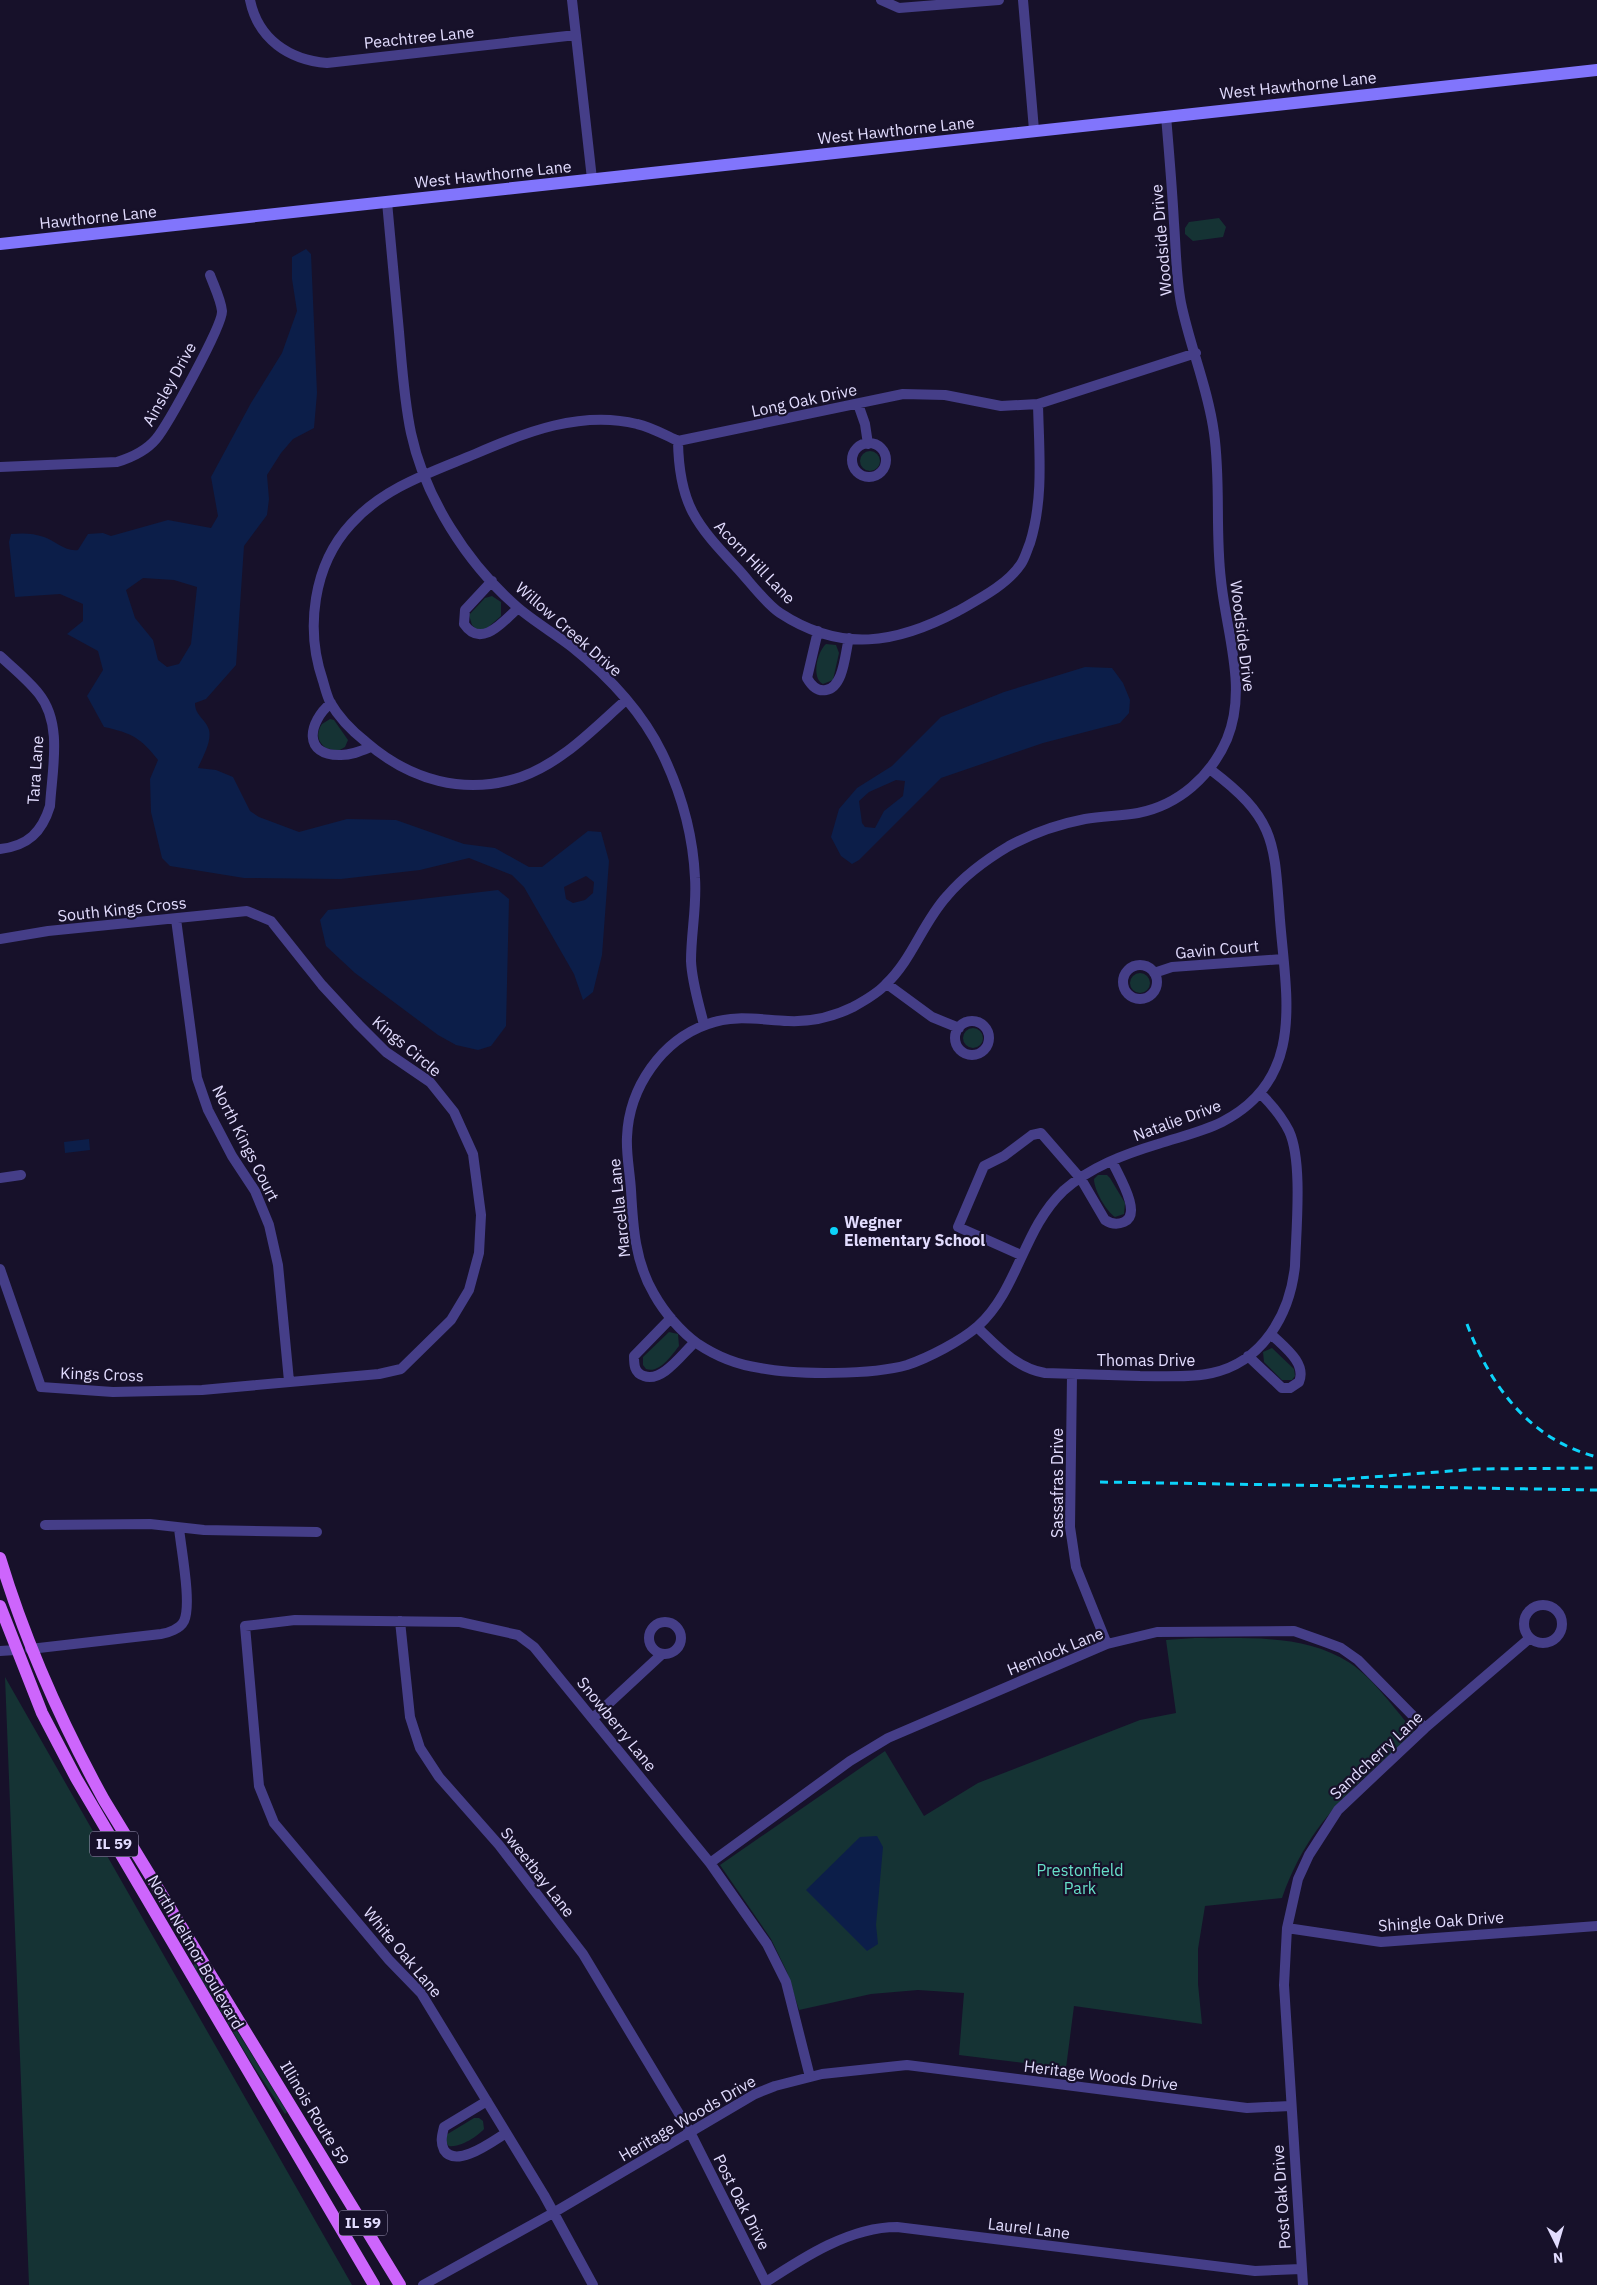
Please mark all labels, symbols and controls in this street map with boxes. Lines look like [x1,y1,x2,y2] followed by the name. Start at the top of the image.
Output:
[363,21,475,53] street label: Peachtree Lane
[1219,67,1378,103] street label: West Hawthorne Lane
[817,112,976,148] street label: West Hawthorne Lane
[414,156,573,192] street label: West Hawthorne Lane
[1146,183,1176,297] street label: Woodside Drive
[38,201,158,233] street label: Hawthorne Lane
[138,338,200,430] street label: Ainsley Drive
[749,379,859,421] street label: Long Oak Drive
[710,516,800,608] street label: Acorn Hill Lane
[512,577,626,681] street label: Willow Creek Drive
[1226,579,1260,693] street label: Woodside Drive
[23,735,47,805] street label: Tara Lane
[57,892,187,926] street label: South Kings Cross
[1174,935,1260,963] street label: Gavin Court
[368,1011,446,1081] street label: Kings Circle
[208,1082,284,1204] street label: North Kings Court
[1130,1095,1224,1145] street label: Natalie Drive
[604,1157,634,1258] street label: Marcella Lane
[844,1212,985,1250] place label: Wegner Elementary School
[828,1225,840,1237] marker: Wegner Elementary School
[1097,1350,1195,1370] street label: Thomas Drive
[60,1363,144,1385] street label: Kings Cross
[1047,1428,1067,1538] street label: Sassafras Drive
[1004,1623,1106,1679] street label: Hemlock Lane
[573,1673,661,1775] street label: Snowberry Lane
[1325,1707,1427,1803] street label: Sandcherry Lane
[497,1823,579,1921] street label: Sweetbay Lane
[90,1832,138,1856] road number: IL 59
[1037,1860,1123,1898] park label: Prestonfield Park
[144,1871,248,2033] street label: North Neltnor Boulevard
[359,1903,447,2001] street label: White Oak Lane
[1377,1907,1505,1935] street label: Shingle Oak Drive
[1023,2056,1179,2094] street label: Heritage Woods Drive
[276,2057,354,2169] street label: Illinois Route 59
[615,2070,759,2165] street label: Heritage Woods Drive
[1267,2144,1295,2250] street label: Post Oak Drive
[709,2151,775,2253] street label: Post Oak Drive
[339,2210,387,2236] road number: IL 59
[987,2213,1071,2243] street label: Laurel Lane
[1532,2220,1582,2270] north arrow
[1552,2249,1564,2267] text: N

